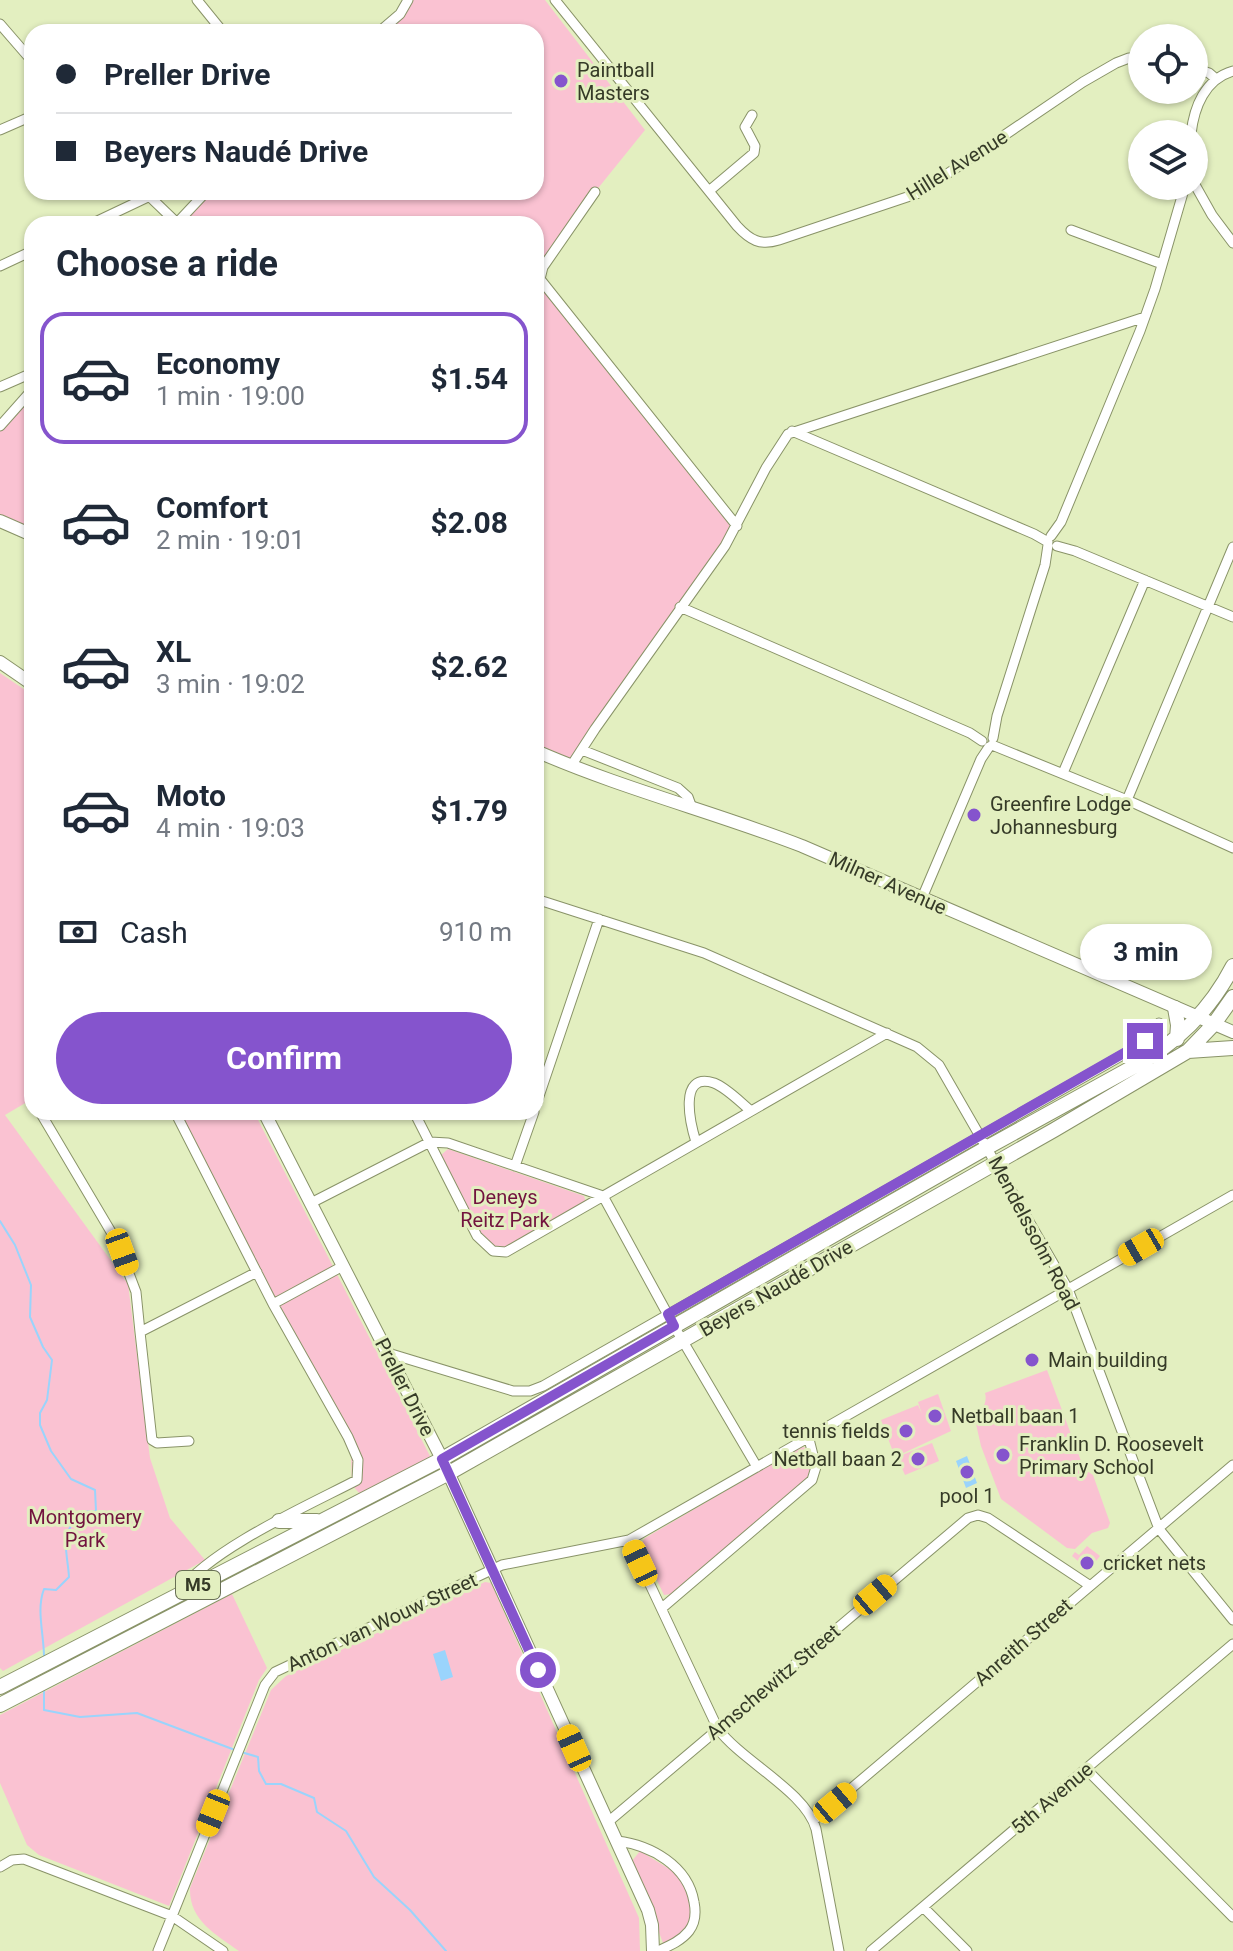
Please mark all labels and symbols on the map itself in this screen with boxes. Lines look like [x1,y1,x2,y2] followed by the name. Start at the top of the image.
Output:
[577,58,655,105] place label: Paintball Masters
[552,72,570,90] marker: Paintball Masters
[902,124,1012,206] street label: Hillel Avenue
[990,792,1131,839] place label: Greenfire Lodge Johannesburg
[965,806,983,824] marker: Greenfire Lodge Johannesburg
[826,846,950,920] street label: Milner Avenue
[1079,925,1211,981] callout: 3 min
[1127,1023,1163,1059] route end
[983,1152,1085,1314] street label: Mendelssohn Road
[460,1185,551,1232] park label: Deneys Reitz Park
[103,1225,141,1279] car
[1114,1225,1168,1269] car
[695,1234,857,1342] street label: Beyers Naudé Drive
[370,1334,440,1440] street label: Preller Drive
[1048,1348,1168,1372] place label: Main building
[1023,1351,1041,1369] marker: Main building
[951,1404,1079,1428] place label: Netball baan 1
[926,1407,944,1425] marker: Netball baan 1
[782,1419,890,1443] place label: tennis fields
[897,1422,915,1440] marker: tennis fields
[1019,1432,1204,1479] place label: Franklin D. Roosevelt Primary School
[994,1446,1012,1464] marker: Franklin D. Roosevelt Primary School
[774,1447,902,1471] place label: Netball baan 2
[909,1450,927,1468] marker: Netball baan 2
[958,1463,976,1481] marker: pool 1
[939,1484,995,1508] place label: pool 1
[28,1505,142,1552] park label: Montgomery Park
[619,1536,661,1590] car
[1103,1551,1206,1575] place label: cricket nets
[1078,1554,1096,1572] marker: cricket nets
[283,1567,481,1677] street label: Anton van Wouw Street
[849,1570,901,1620] car
[176,1571,220,1599] road number: M5
[969,1593,1077,1691] street label: Anreith Street
[701,1619,845,1745] street label: Amschewitz Street
[520,1652,556,1688] route start
[553,1721,595,1775] car
[1006,1757,1098,1839] street label: 5th Avenue
[809,1778,861,1828] car
[193,1786,233,1840] car

